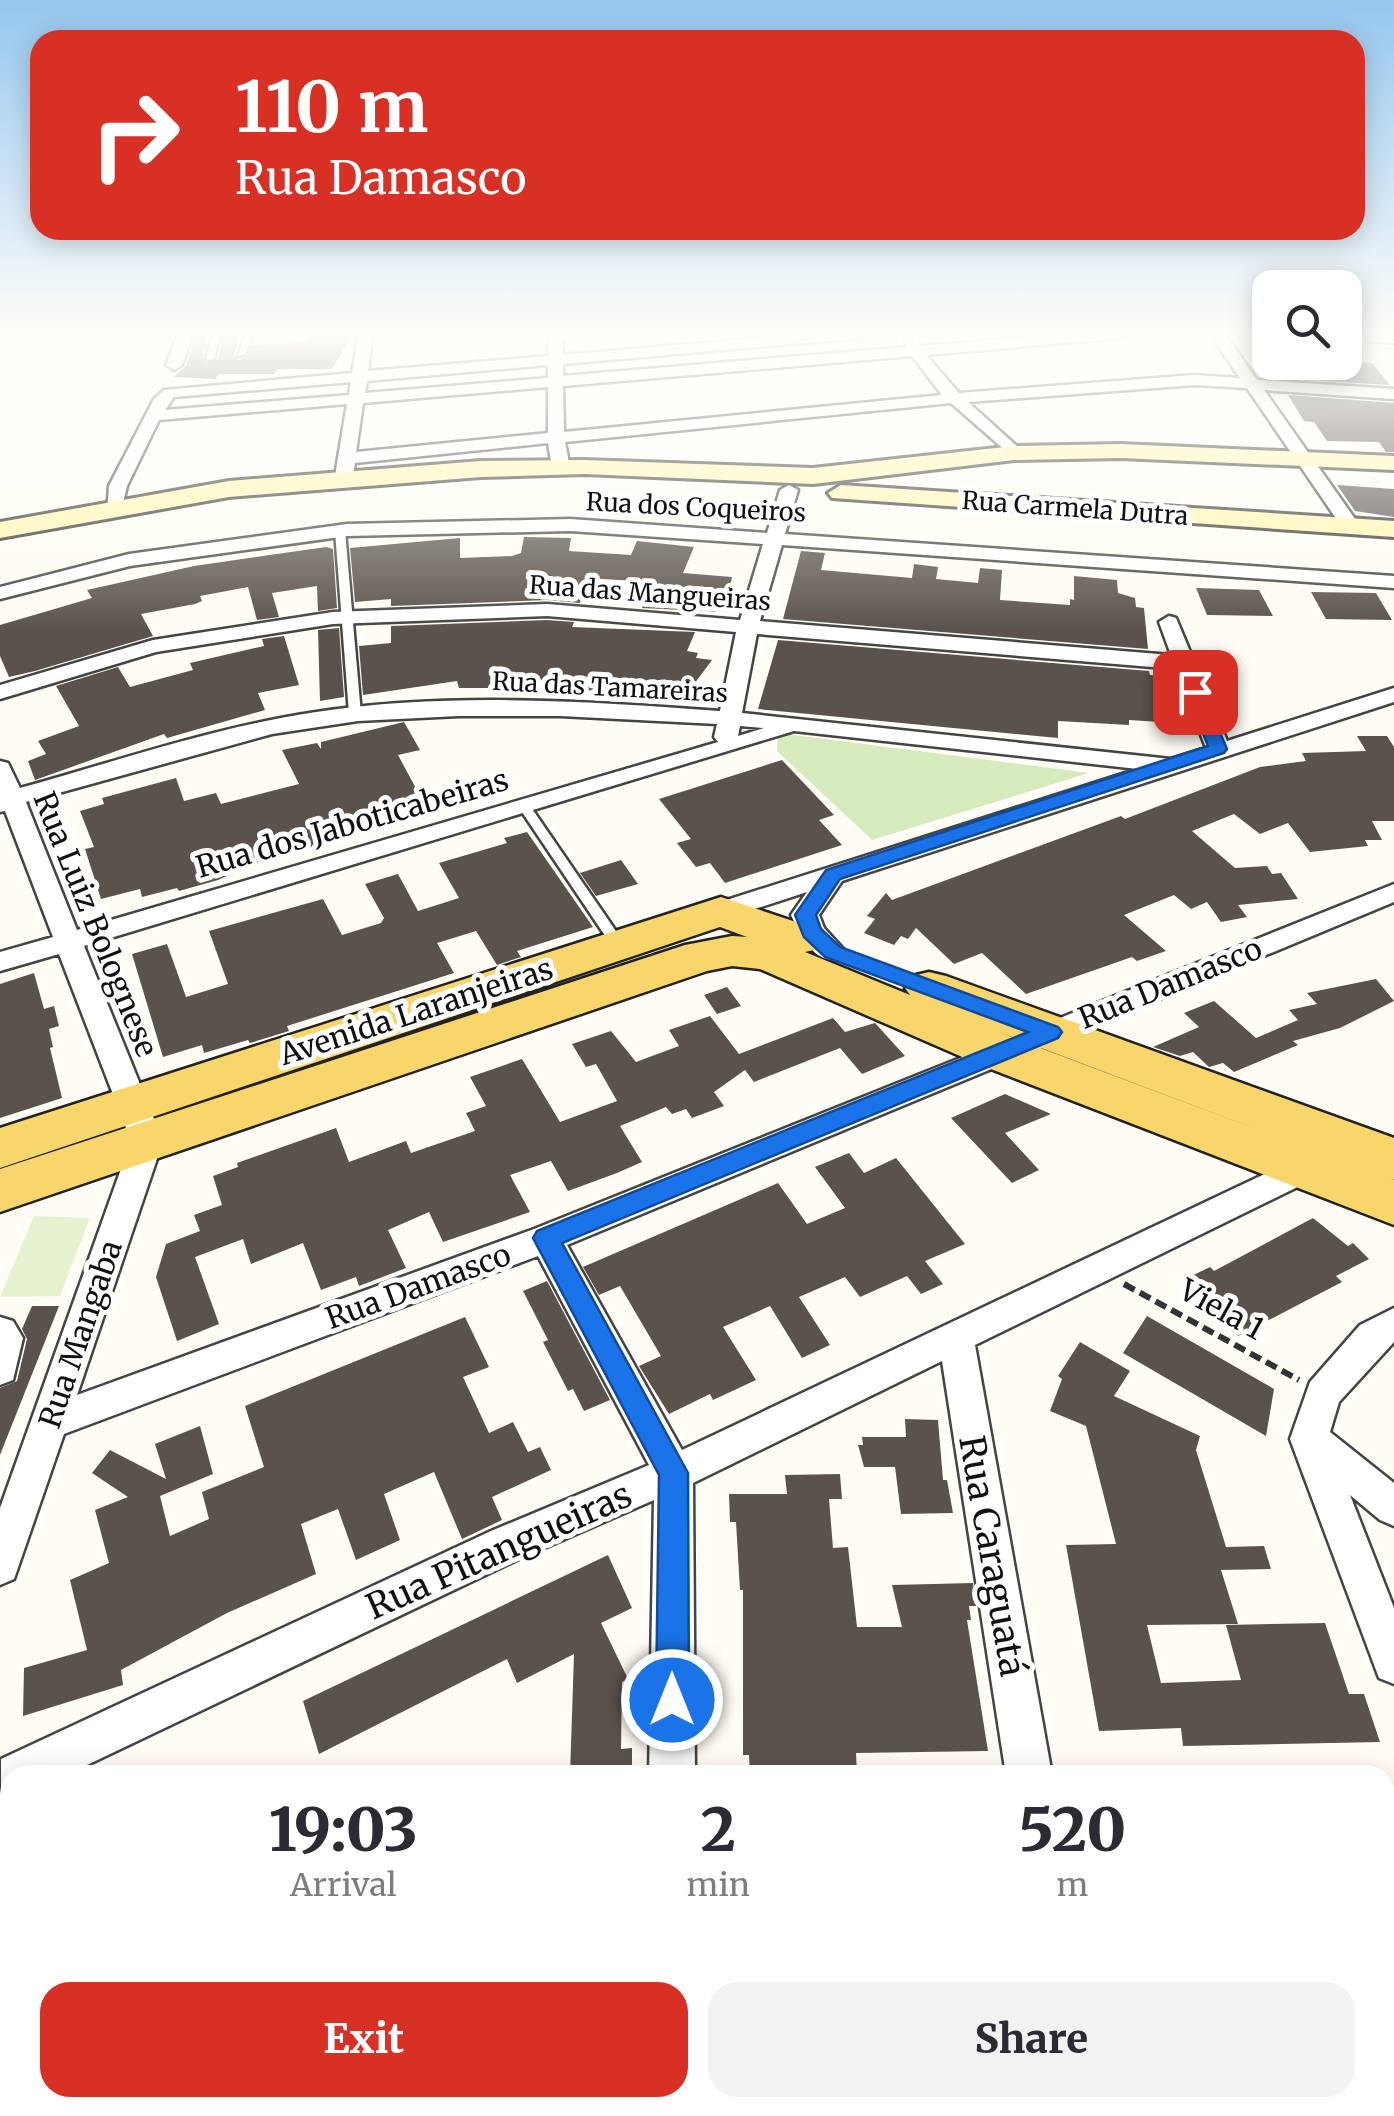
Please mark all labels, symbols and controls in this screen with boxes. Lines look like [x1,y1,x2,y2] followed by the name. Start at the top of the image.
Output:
[235,63,428,151] text: 110 m
[70,70,200,200] icon: right
[235,150,526,206] text: Rua Damasco
[1252,270,1362,380] map controls
[1252,270,1362,380] button: search
[961,484,1189,532] street label: Rua Carmela Dutra
[585,485,807,529] street label: Rua dos Coqueiros
[528,569,772,617] street label: Rua das Mangueiras
[1153,650,1238,735] pin
[491,665,729,709] street label: Rua das Tamareiras
[1168,665,1223,720] icon: arrive
[191,760,513,886] street label: Rua dos Jaboticabeiras
[25,786,167,1062] street label: Rua Luiz Bolognese
[1073,929,1267,1037] street label: Rua Damasco
[274,949,558,1073] street label: Avenida Laranjeiras
[30,1235,130,1433] street label: Rua Mangaba
[320,1235,516,1337] street label: Rua Damasco
[1172,1270,1271,1348] street label: Viela 1
[949,1432,1035,1680] street label: Rua Caraguatá
[360,1473,638,1629] street label: Rua Pitangueiras
[620,1648,724,1752] position arrow
[269,1792,418,1867] text: 19:03
[701,1792,736,1867] text: 2
[1019,1792,1126,1867] text: 520
[290,1865,397,1905] text: Arrival
[687,1865,750,1905] text: min
[1057,1865,1088,1905] text: m
[40,1982,688,2097] button: Exit
[708,1982,1355,2097] button: Share

